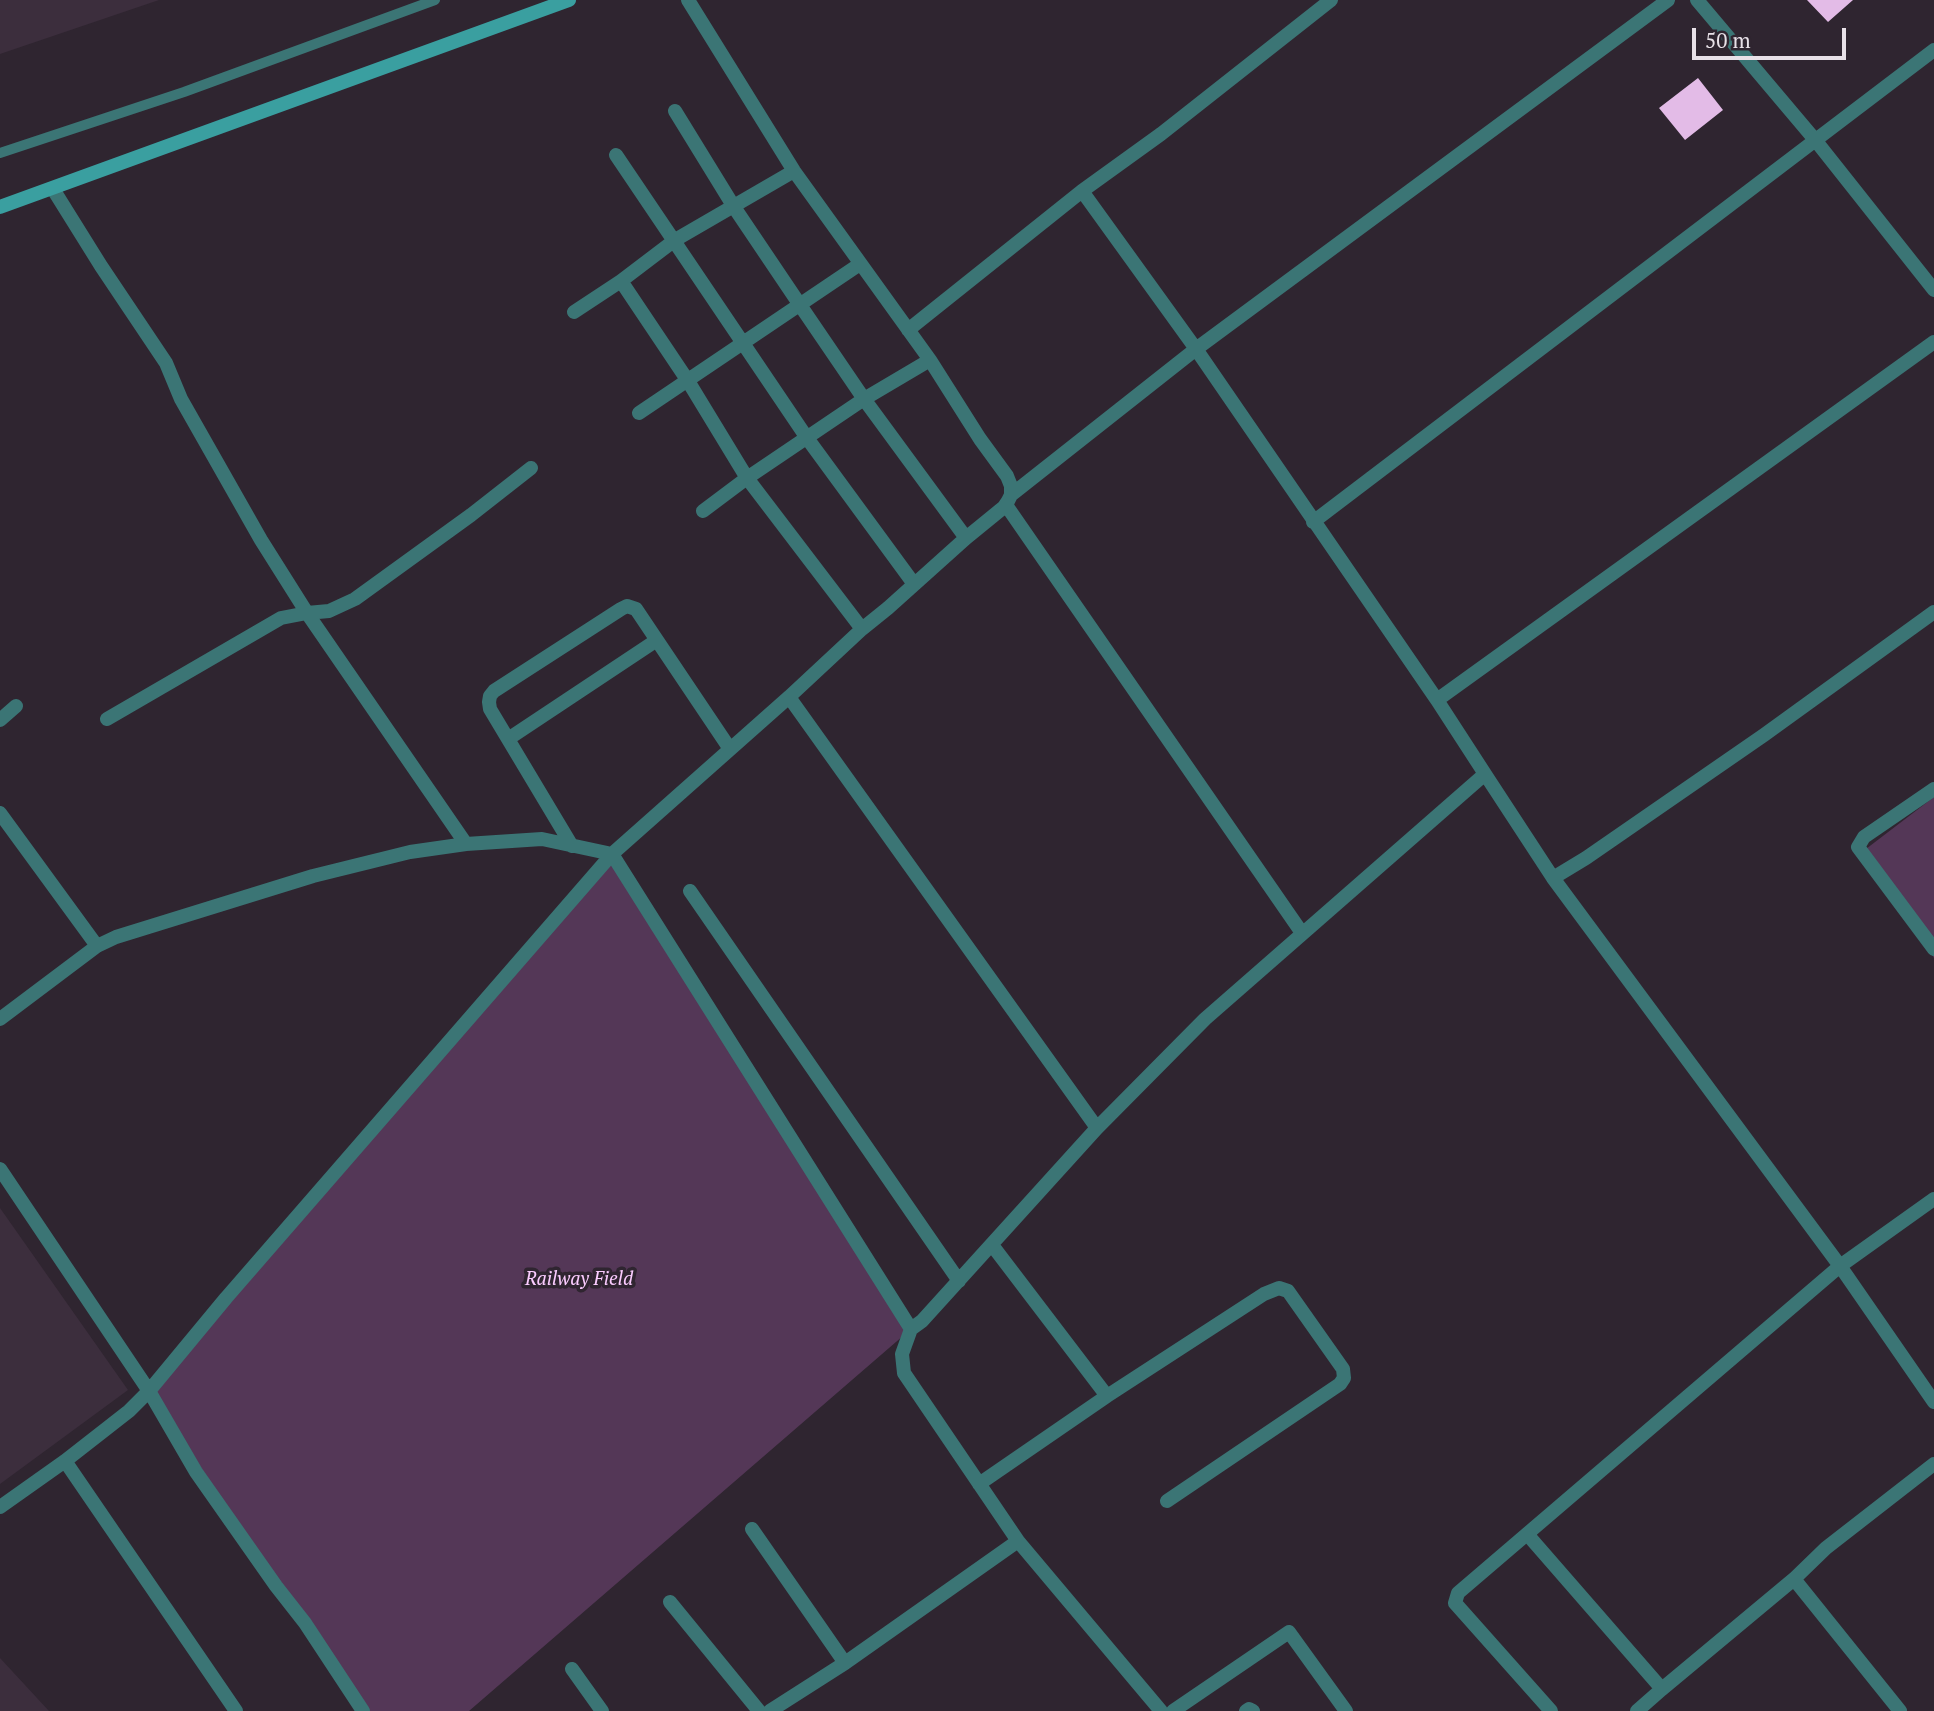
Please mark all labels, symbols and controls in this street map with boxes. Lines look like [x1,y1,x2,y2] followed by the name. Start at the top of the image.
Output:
[1696,14,1850,58] scale bar
[1705,26,1751,54] text: 50 m
[525,1269,633,1291] park label: Railway Field

